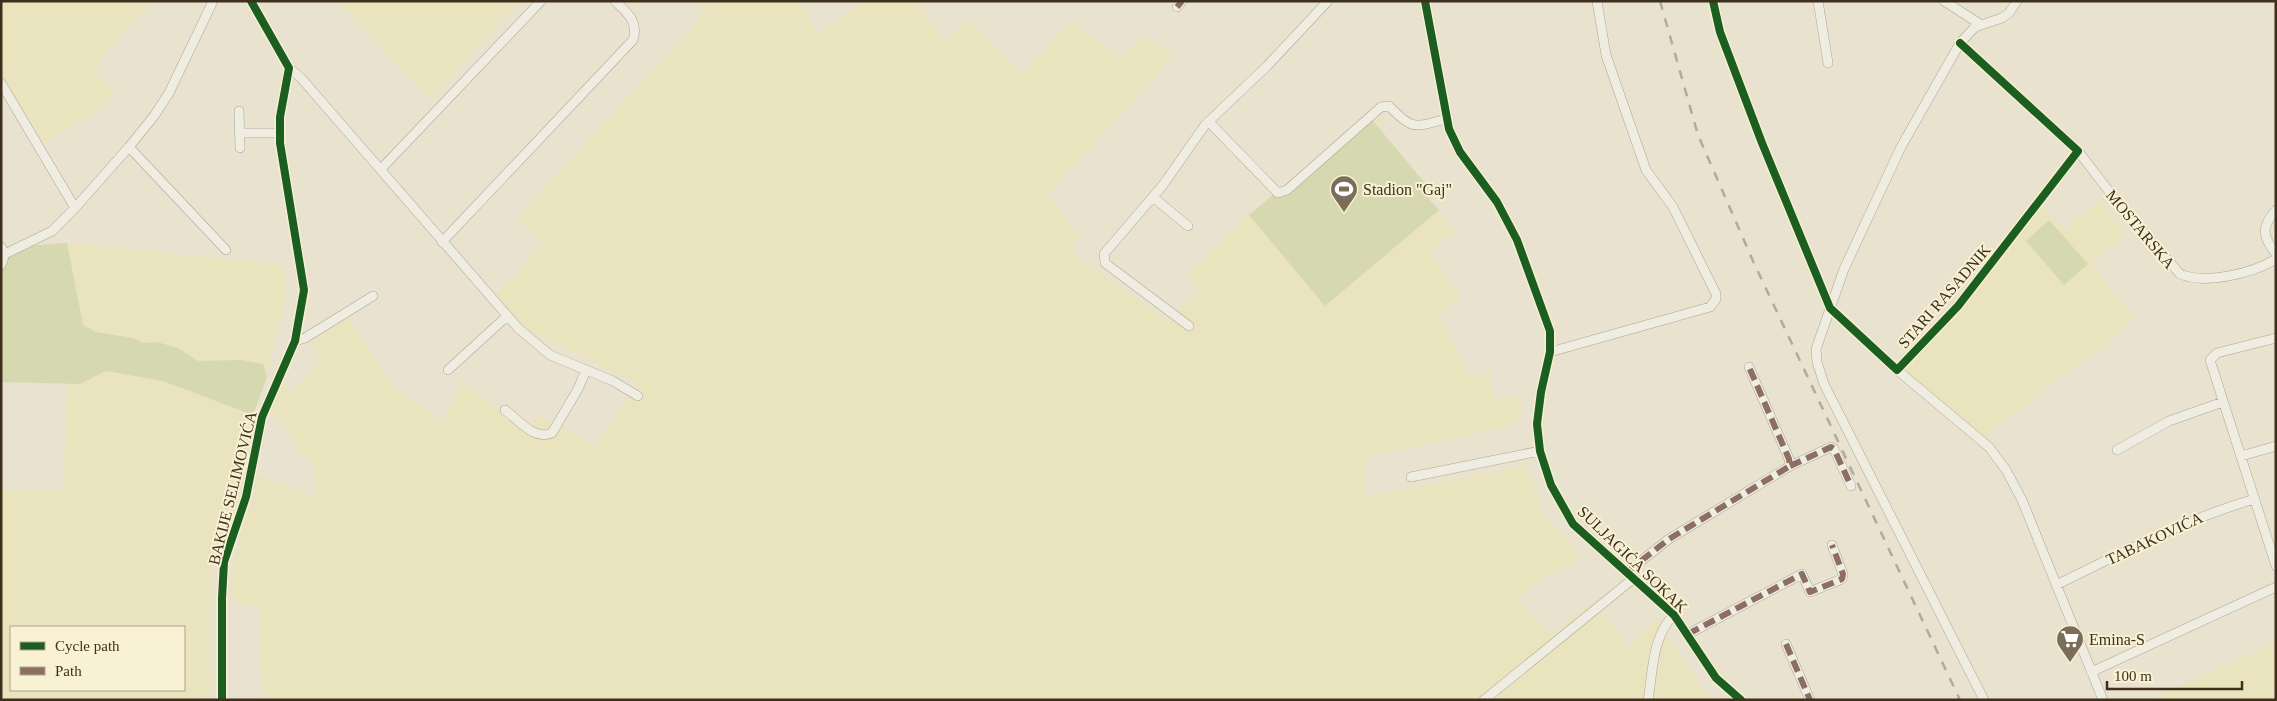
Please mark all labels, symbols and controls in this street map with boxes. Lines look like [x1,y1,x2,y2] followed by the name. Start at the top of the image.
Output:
[1329,174,1359,213] sports icon: Stadion "Gaj"
[1363,181,1452,199] place label: Stadion "Gaj"
[2103,187,2179,272] street label: MOSTARSKA
[1895,241,1994,352] street label: STARI RASADNIK
[204,409,260,567] street label: BAKIJE SELIMOVIĆA
[1574,502,1692,616] street label: SULJAGIĆA SOKAK
[2103,508,2206,568] street label: TABAKOVIĆA
[2055,624,2085,663] supermarket icon: Emina-S
[10,626,185,691] legend
[2089,631,2145,648] place label: Emina-S
[55,638,120,654] text: Cycle path
[2107,658,2242,690] scale bar
[55,663,82,679] text: Path
[2114,668,2152,684] text: 100 m

